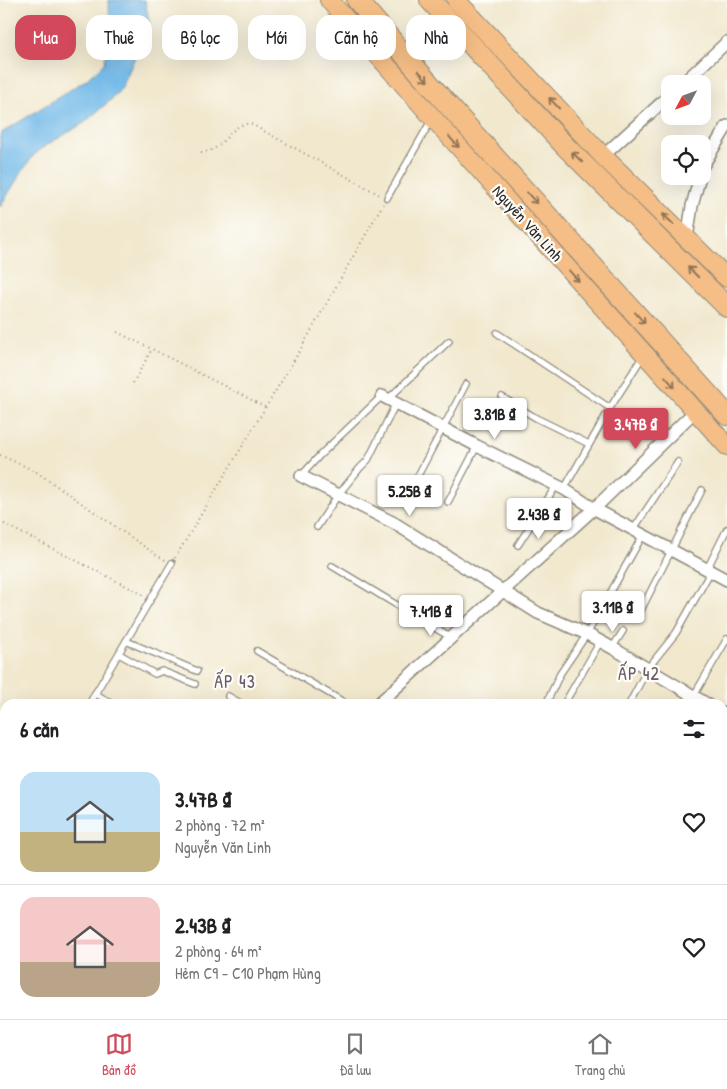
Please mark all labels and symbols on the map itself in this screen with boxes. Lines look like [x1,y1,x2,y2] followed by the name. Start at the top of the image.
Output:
[417,70,429,83] one-way arrow
[661,75,711,125] north arrow
[548,97,560,110] one-way arrow
[449,135,460,148] one-way arrow
[572,152,584,164] one-way arrow
[488,180,568,266] street label: Nguyễn Văn Linh
[526,191,537,204] one-way arrow
[661,213,674,225] one-way arrow
[687,266,699,278] one-way arrow
[569,269,580,282] one-way arrow
[634,312,646,325] one-way arrow
[664,376,676,389] one-way arrow
[449,398,541,440] pin: 3.81B ₫
[590,408,682,450] pin: 3.47B ₫
[364,474,456,517] pin: 5.25B ₫
[493,498,585,540] pin: 2.43B ₫
[567,590,659,633] pin: 3.11B ₫
[385,594,477,637] pin: 7.41B ₫
[618,661,660,686] district label: ẤP 42
[214,669,256,694] district label: ẤP 43

